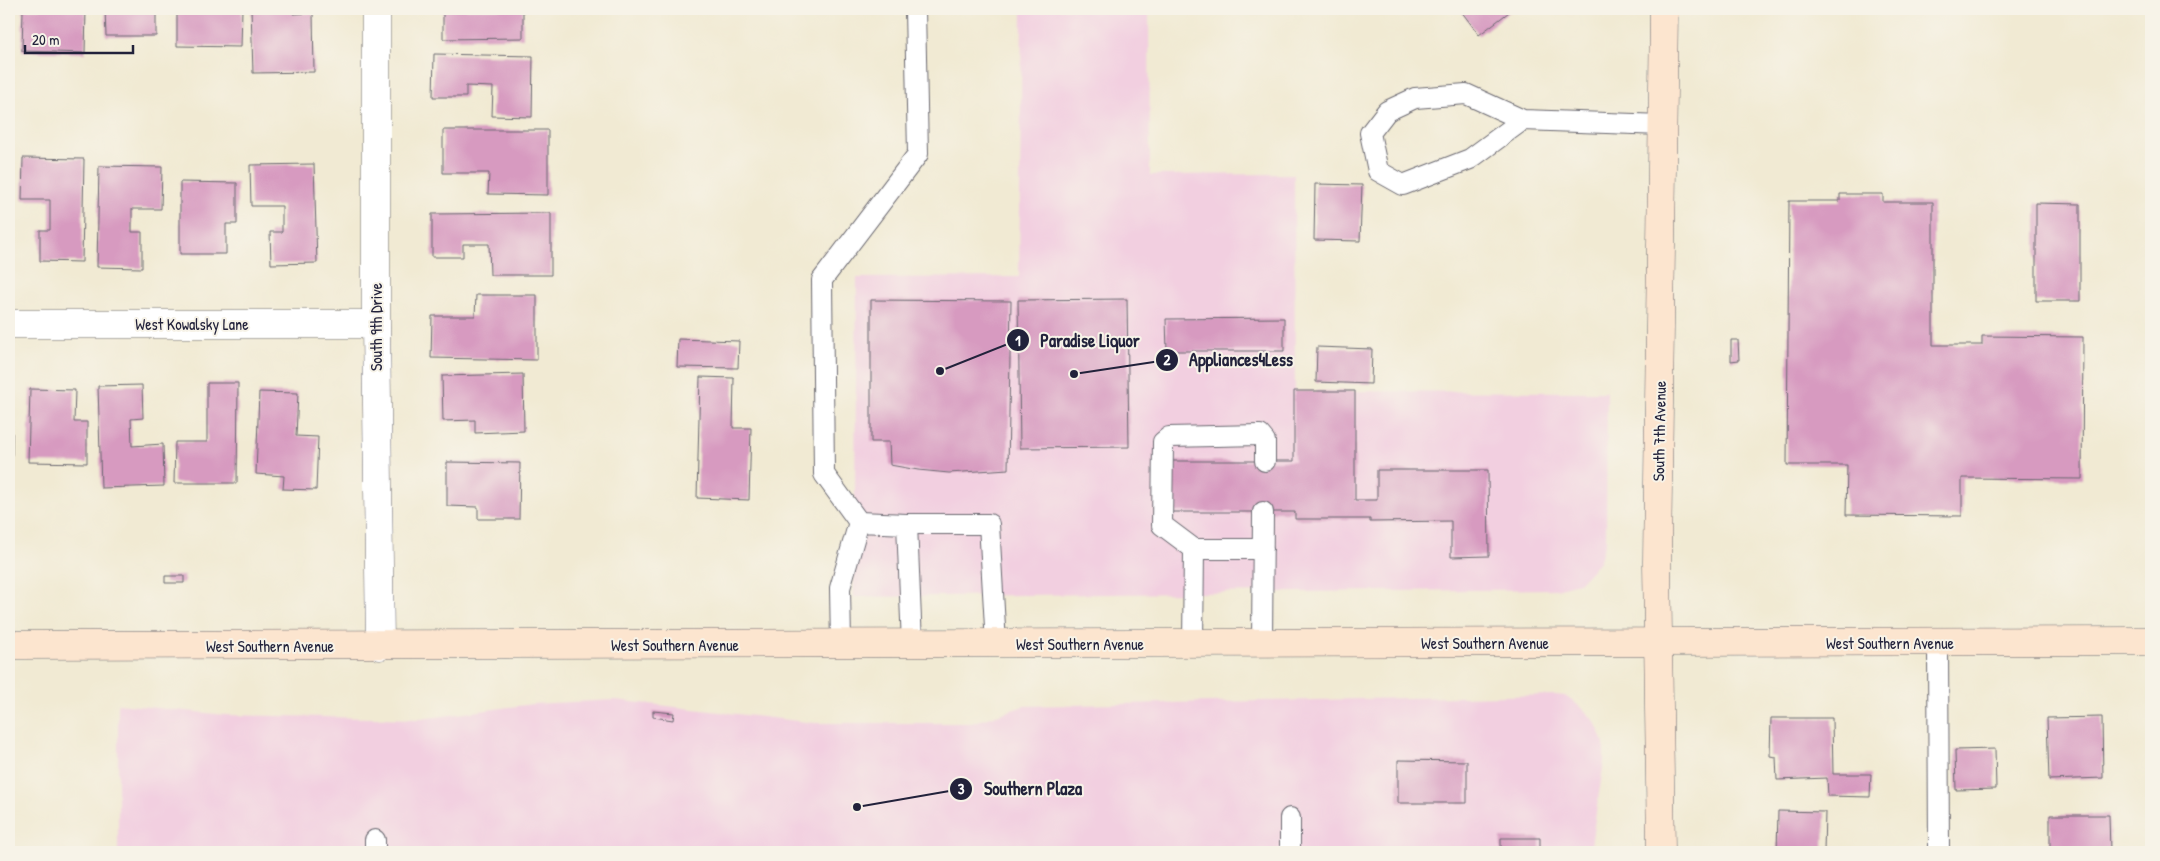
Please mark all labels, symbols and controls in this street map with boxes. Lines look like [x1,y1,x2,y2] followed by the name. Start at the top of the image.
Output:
[25,22,132,54] scale bar
[32,29,59,50] text: 20 m
[365,282,387,371] street label: South 9th Drive
[135,313,249,335] street label: West Kowalsky Lane
[1005,324,1150,357] callout: Paradise Liquor
[1040,328,1140,354] text: Paradise Liquor
[1015,330,1021,351] text: 1
[1155,343,1303,376] callout: Appliances4Less
[1189,347,1293,373] text: Appliances4Less
[1163,349,1171,370] text: 2
[1647,380,1671,481] street label: South 7th Avenue
[1421,632,1550,654] street label: West Southern Avenue
[1826,632,1955,654] street label: West Southern Avenue
[1016,633,1145,655] street label: West Southern Avenue
[611,634,740,656] street label: West Southern Avenue
[206,635,335,657] street label: West Southern Avenue
[949,772,1092,805] callout: Southern Plaza
[984,776,1083,801] text: Southern Plaza
[958,778,965,799] text: 3

